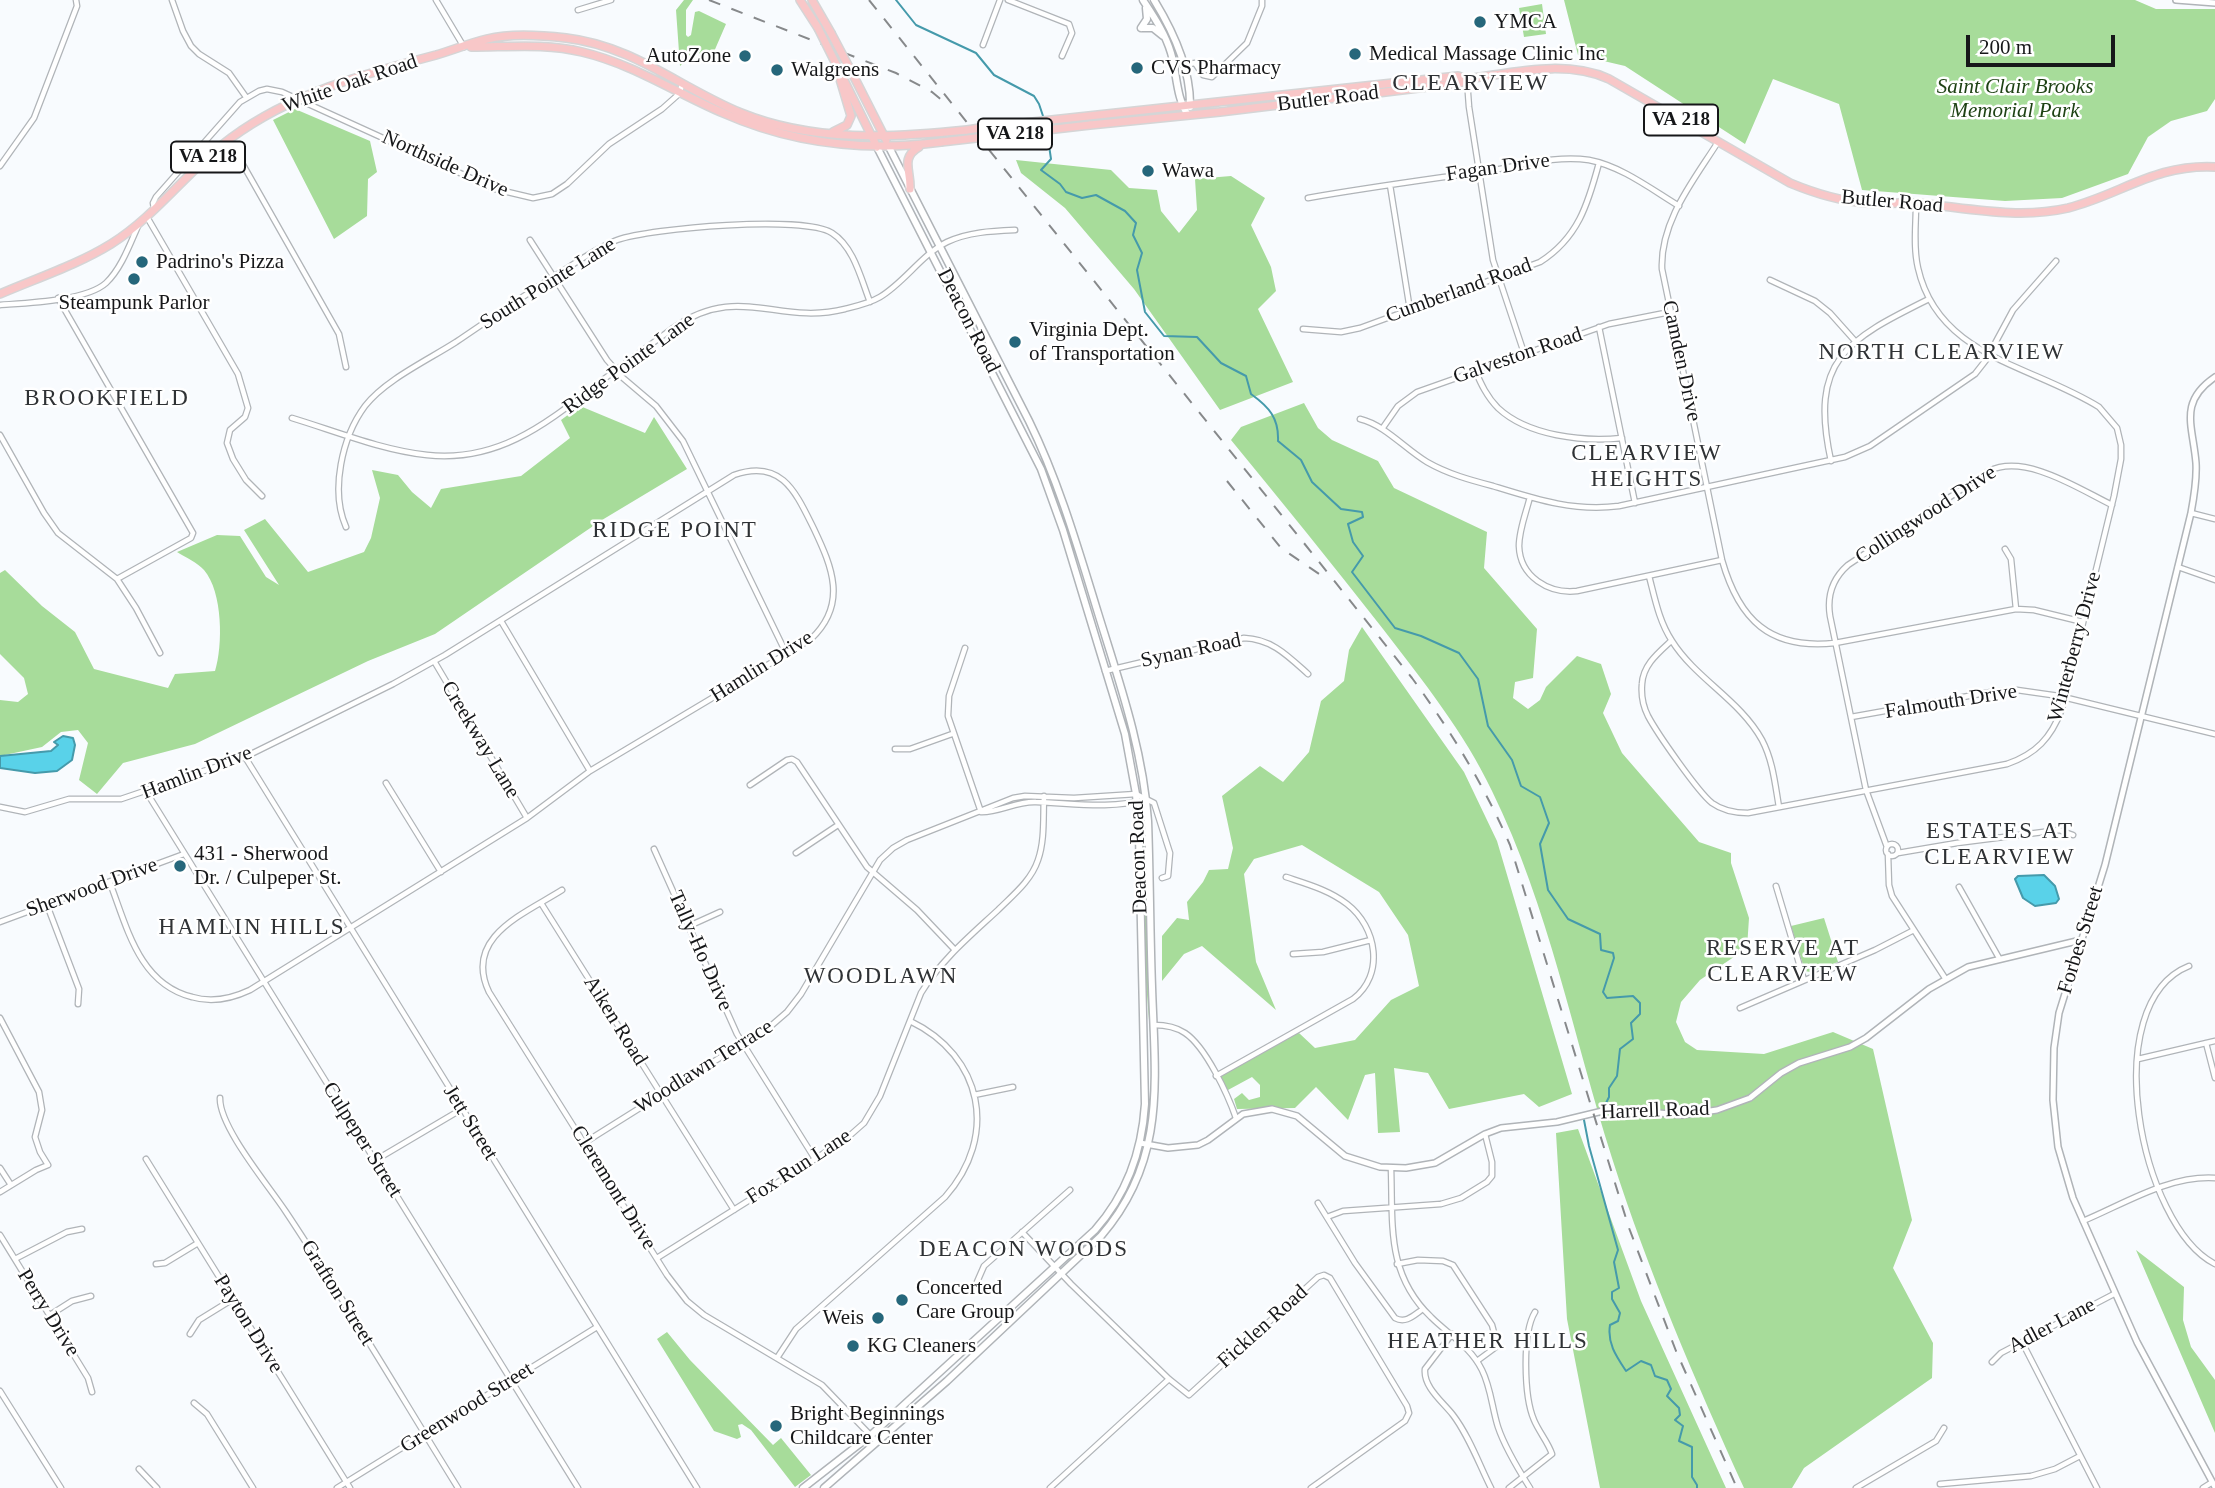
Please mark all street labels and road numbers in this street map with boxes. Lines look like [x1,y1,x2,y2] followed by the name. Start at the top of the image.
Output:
[279,49,421,119] street label: White Oak Road
[1276,80,1380,118] street label: Butler Road
[1644,104,1718,136] road number: VA 218
[978,118,1052,150] road number: VA 218
[378,125,512,203] street label: Northside Drive
[171,141,245,172] road number: VA 218
[1445,148,1551,188] street label: Fagan Drive
[1840,185,1944,219] street label: Butler Road
[476,232,620,336] street label: South Pointe Lane
[1383,253,1535,329] street label: Cumberland Road
[931,265,1005,377] street label: Deacon Road
[1656,298,1706,424] street label: Camden Drive
[558,308,700,420] street label: Ridge Pointe Lane
[1450,322,1586,390] street label: Galveston Road
[1851,460,2001,570] street label: Collingwood Drive
[2043,569,2107,725] street label: Winterberry Drive
[706,626,818,708] street label: Hamlin Drive
[1138,628,1244,674] street label: Synan Road
[435,677,525,803] street label: Creekway Lane
[1883,679,2019,725] street label: Falmouth Drive
[138,740,256,806] street label: Hamlin Drive
[1124,800,1154,914] street label: Deacon Road
[23,853,161,923] street label: Sherwood Drive
[2053,883,2109,997] street label: Forbes Street
[662,887,738,1015] street label: Tally-Ho Drive
[578,972,652,1070] street label: Aiken Road
[630,1014,778,1120] street label: Woodlawn Terrace
[317,1078,407,1202] street label: Culpeper Street
[437,1081,503,1165] street label: Jett Street
[1600,1097,1710,1125] street label: Harrell Road
[565,1121,661,1255] street label: Cleremont Drive
[742,1124,856,1210] street label: Fox Run Lane
[295,1236,379,1350] street label: Grafton Street
[11,1265,85,1361] street label: Perry Drive
[208,1270,288,1378] street label: Payton Drive
[1213,1280,1313,1374] street label: Ficklen Road
[2004,1293,2100,1359] street label: Adler Lane
[396,1357,538,1459] street label: Greenwood Street

